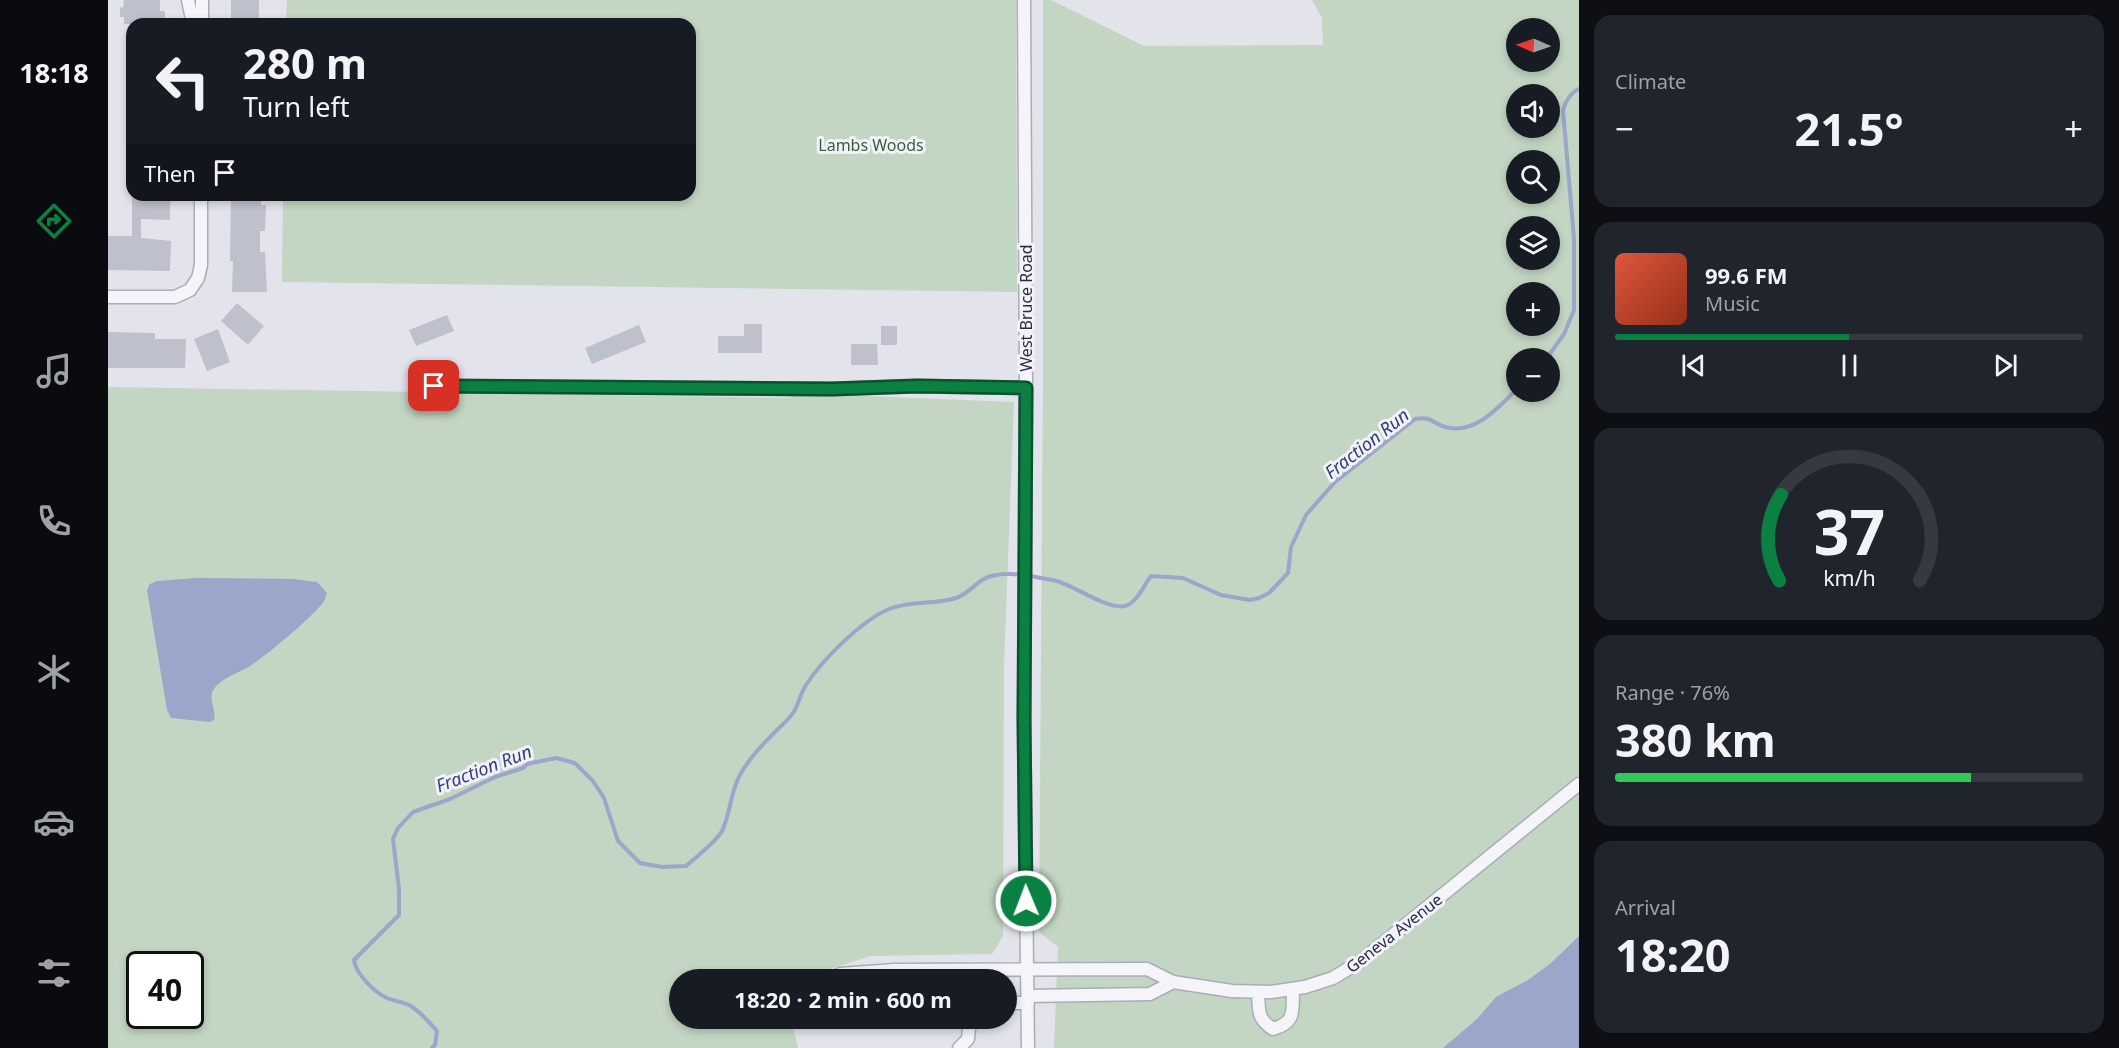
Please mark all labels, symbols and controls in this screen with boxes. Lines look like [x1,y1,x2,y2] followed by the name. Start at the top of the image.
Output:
[1506,18,1560,72] north arrow
[1506,18,1560,402] map controls
[243,34,367,91] text: 280 m
[144,42,222,120] icon: left
[19,54,89,91] text: 18:18
[1615,68,1686,95] text: Climate
[1506,84,1560,138] button: sound
[243,88,349,125] text: Turn left
[1795,98,1903,159] text: 21.5°
[1615,106,1634,151] text: −
[2064,106,2083,151] text: +
[818,134,924,156] park label: Lambs Woods
[1506,150,1560,204] button: search
[208,156,241,189] icon: arrive
[144,158,196,188] text: Then
[33,200,75,242] icon: directions
[1506,216,1560,270] button: layers
[1015,244,1037,372] street label: West Bruce Road
[1705,260,1787,290] text: 99.6 FM
[1506,282,1560,336] button: +
[1705,290,1760,317] text: Music
[1506,348,1560,402] button: −
[1677,349,1710,382] icon: previous
[1833,349,1866,382] icon: pause
[1989,349,2022,382] icon: next
[33,350,75,392] icon: music
[408,360,459,411] pin
[417,369,450,402] icon: arrive
[1319,403,1413,484] water label: Fraction Run
[1813,488,1885,573] text: 37
[33,500,75,542] icon: phone
[1823,563,1875,592] text: km/h
[33,651,75,693] icon: climate
[1615,679,1730,706] text: Range · 76%
[1615,709,1776,770] text: 380 km
[432,739,535,797] water label: Fraction Run
[33,801,75,843] icon: car
[994,869,1058,933] position arrow
[1341,888,1447,978] street label: Geneva Avenue
[1615,894,1676,921] text: Arrival
[1615,924,1731,985] text: 18:20
[126,951,204,1029] speed limit sign: 40
[33,952,75,994] icon: filters
[734,984,952,1014] text: 18:20 · 2 min · 600 m

